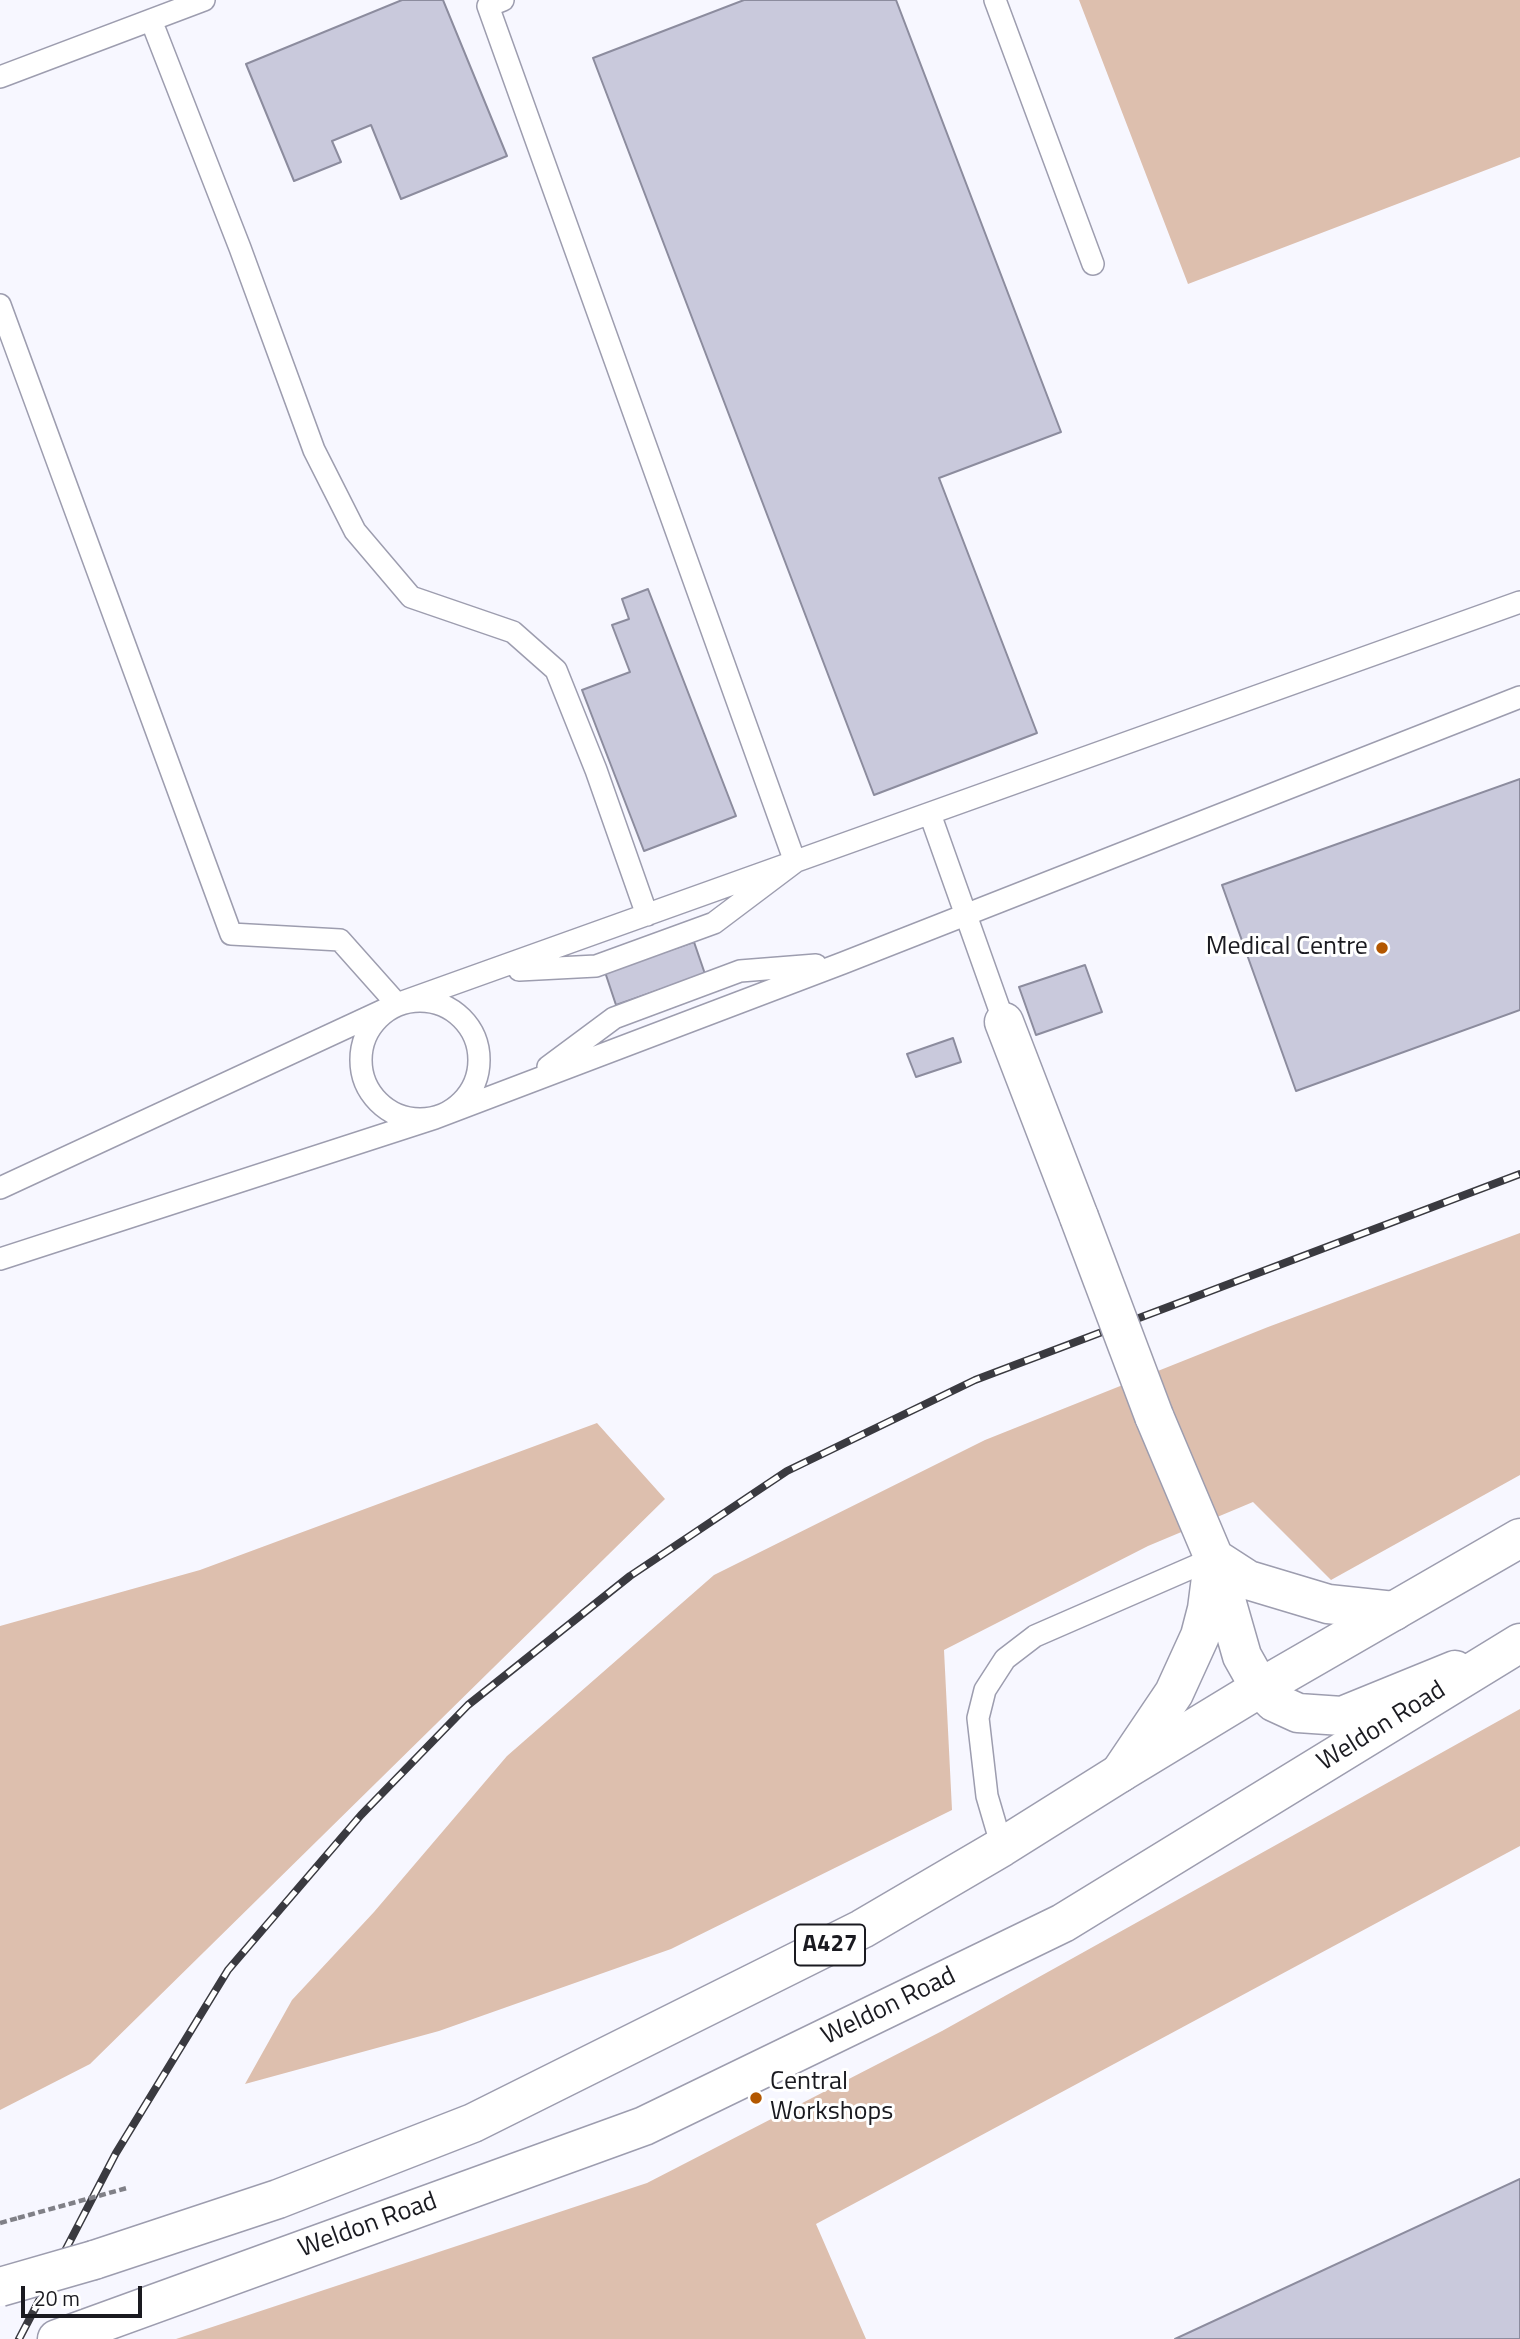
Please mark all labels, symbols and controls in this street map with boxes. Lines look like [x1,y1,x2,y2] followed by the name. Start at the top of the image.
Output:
[1206,932,1368,964] place label: Medical Centre
[1374,940,1390,956] marker: Medical Centre
[1312,1675,1452,1779] street label: Weldon Road
[795,1924,865,1966] road number: A427
[817,1961,961,2053] street label: Weldon Road
[770,2067,893,2128] place label: Central Workshops
[748,2090,764,2106] marker: Central Workshops
[294,2187,442,2265] street label: Weldon Road
[24,2272,145,2316] scale bar
[34,2282,80,2314] text: 20 m

